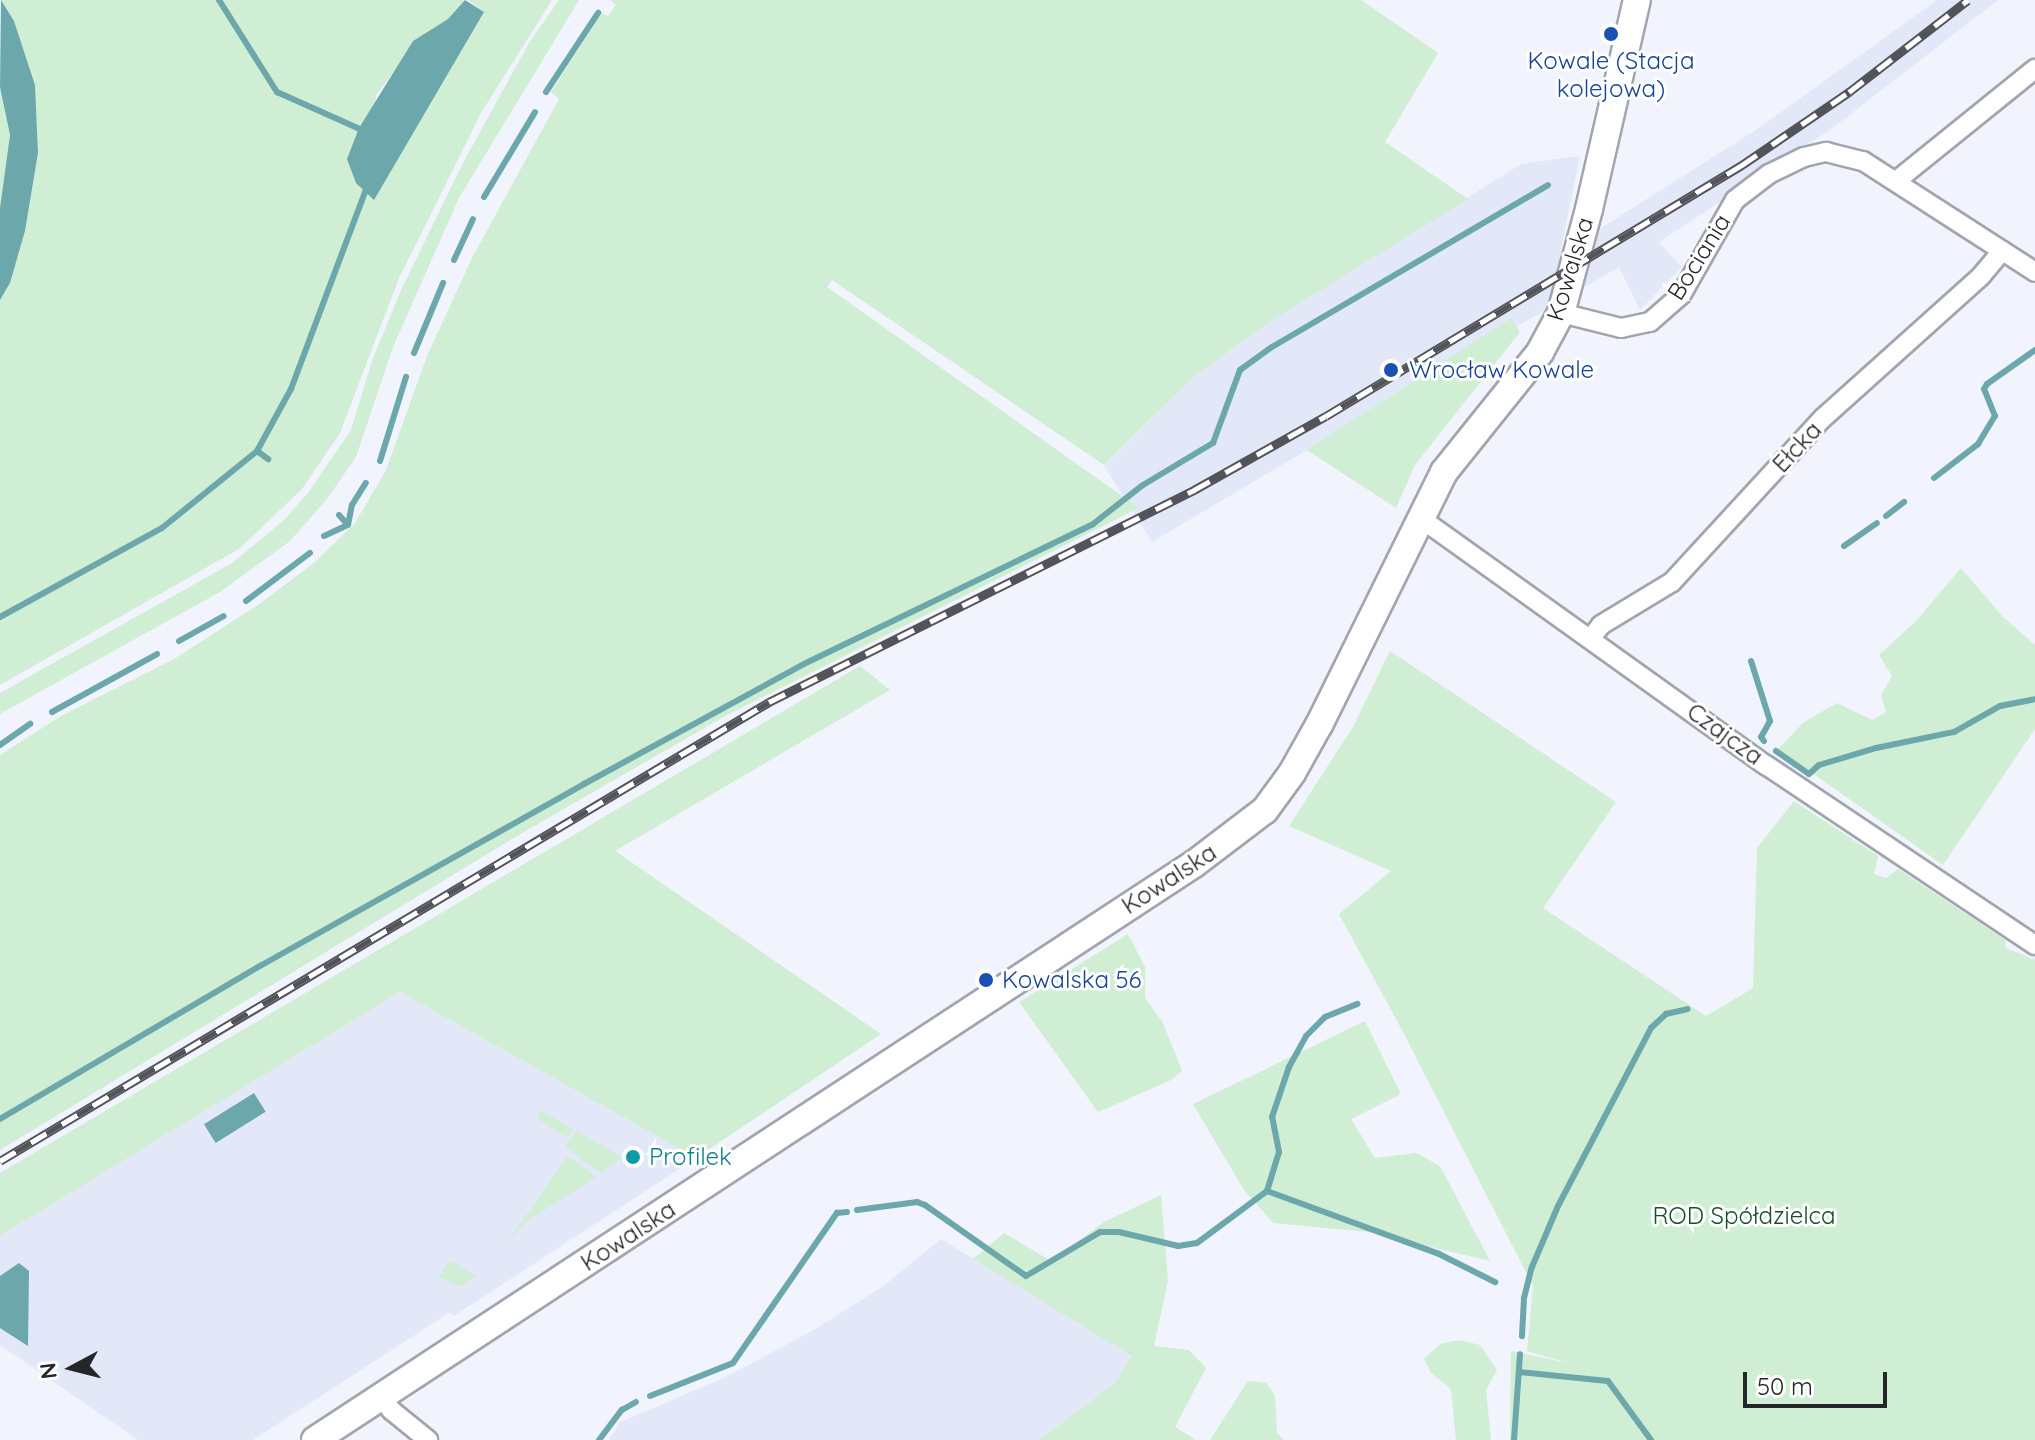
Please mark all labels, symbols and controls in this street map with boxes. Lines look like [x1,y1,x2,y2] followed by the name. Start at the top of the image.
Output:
[1602,25,1620,43] marker: Kowale (Stacja kolejowa)
[1528,47,1694,103] place label: Kowale (Stacja kolejowa)
[1661,209,1737,305] street label: Bociania
[1541,214,1599,324] street label: Kowalska
[1409,356,1594,384] place label: Wrocław Kowale
[1380,359,1402,381] marker: Wrocław Kowale
[1766,416,1828,478] street label: Ełcka
[1681,697,1769,771] street label: Czajcza
[1116,838,1222,920] street label: Kowalska
[1002,966,1141,994] place label: Kowalska 56
[977,971,995,989] marker: Kowalska 56
[649,1143,732,1171] place label: Profilek
[624,1148,642,1166] marker: Profilek
[575,1195,681,1277] street label: Kowalska
[1652,1202,1836,1230] park label: ROD Spółdzielca
[32,1328,112,1408] north arrow
[1747,1356,1891,1406] scale bar
[33,1361,63,1381] text: N
[1757,1371,1813,1401] text: 50 m

